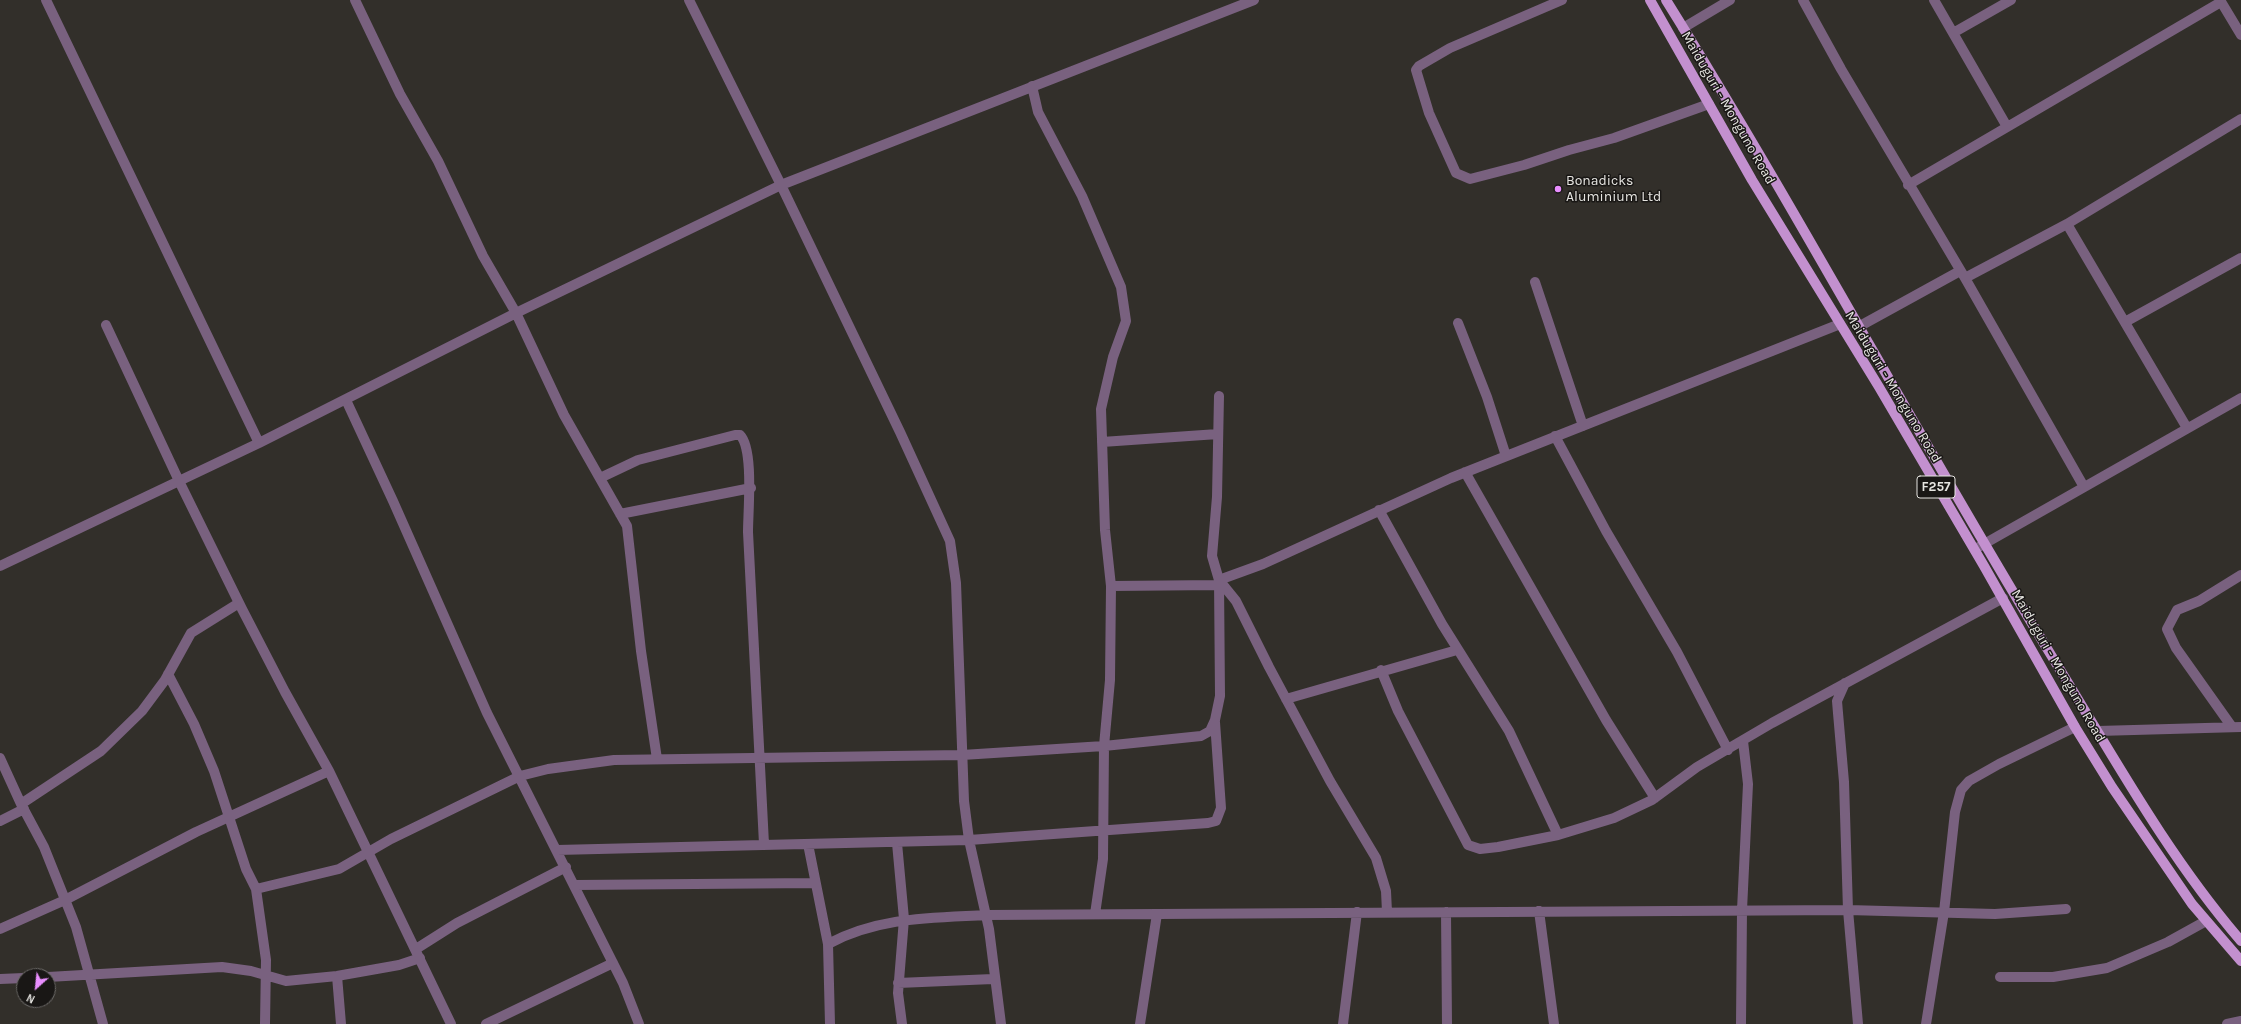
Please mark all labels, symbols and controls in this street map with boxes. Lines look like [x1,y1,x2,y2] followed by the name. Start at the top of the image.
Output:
[1677,29,1779,187] street label: Maiduguri - Monguno Road
[1566,173,1661,206] place label: Bonadicks Aluminium Ltd
[1553,184,1563,194] marker: Bonadicks Aluminium Ltd
[1841,308,1945,466] street label: Maiduguri - Monguno Road
[1917,476,1955,498] road number: F257
[2007,587,2109,745] street label: Maiduguri - Monguno Road
[16,968,56,1008] north arrow
[24,991,37,1006] text: N

